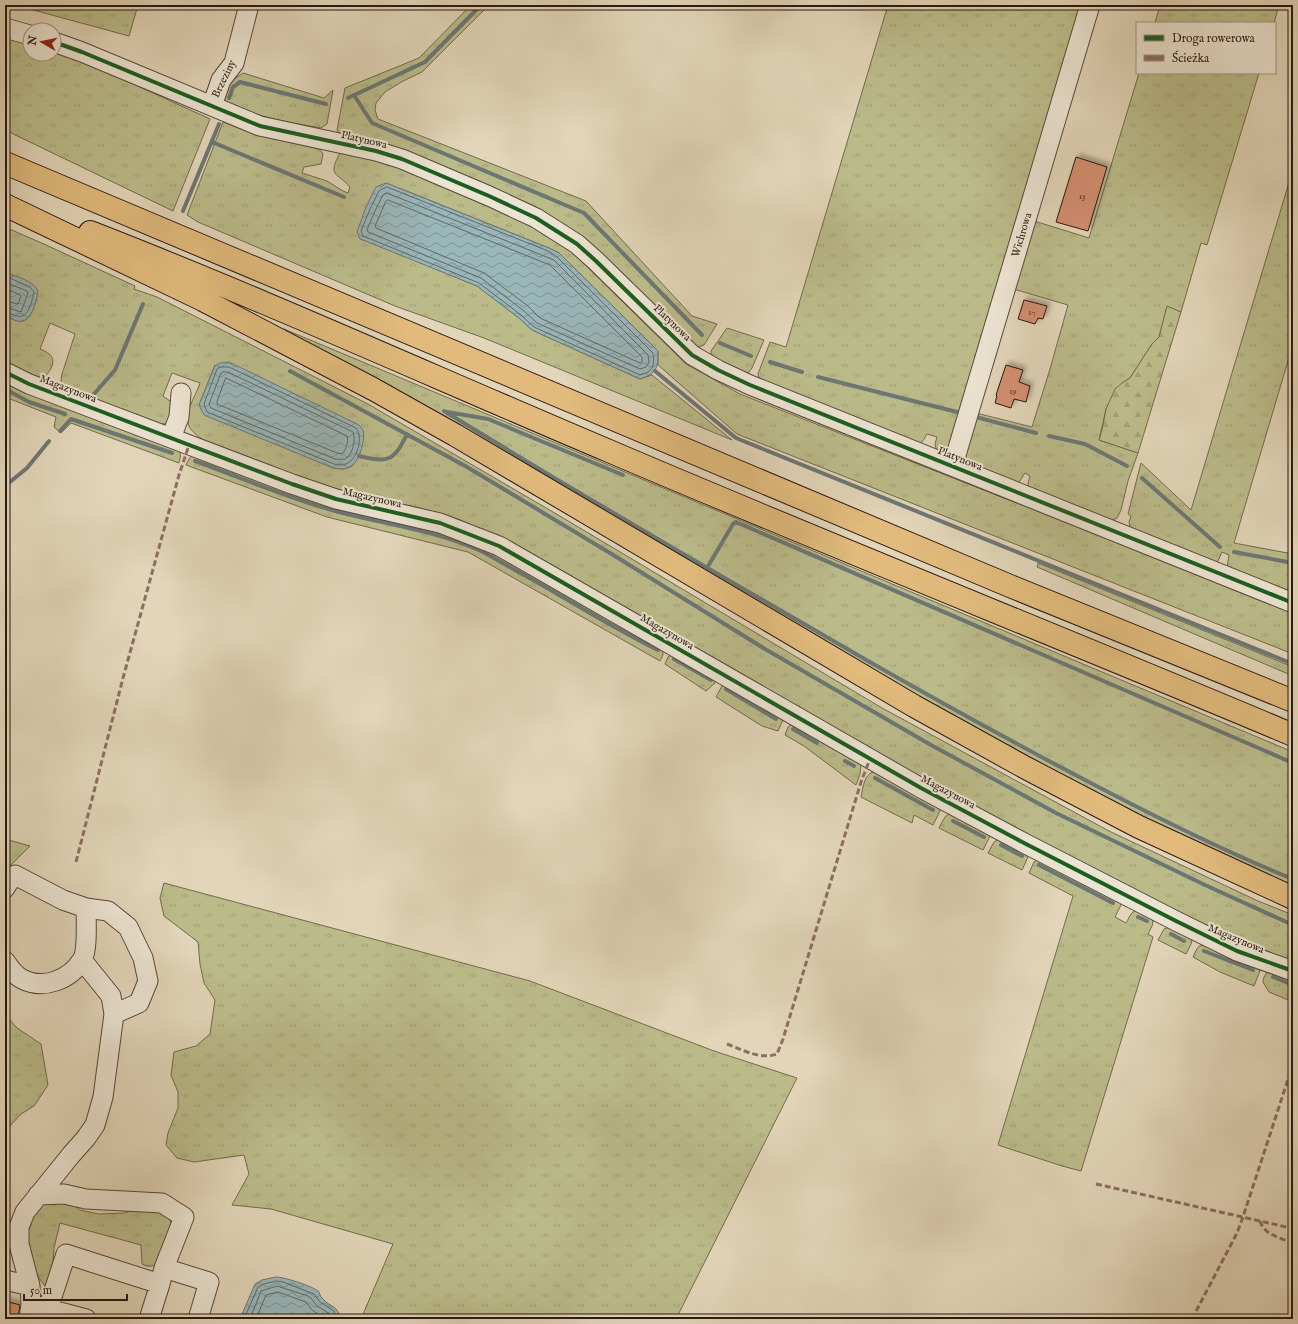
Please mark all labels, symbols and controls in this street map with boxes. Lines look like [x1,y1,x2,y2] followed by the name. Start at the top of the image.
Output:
[22,22,62,62] north arrow
[1136,22,1276,74] legend
[1172,31,1256,46] text: Droga rowerowa
[25,34,41,47] text: N
[1172,50,1210,66] text: Ścieżka
[209,57,239,100] street label: Brzeziny
[340,128,389,152] street label: Platynowa
[1079,191,1085,202] house number: 13
[1009,211,1035,259] street label: Wichrowa
[650,302,694,345] street label: Platynowa
[1028,307,1036,318] house number: 17
[37,372,99,406] street label: Magazynowa
[1009,386,1017,397] house number: 19
[936,444,985,474] street label: Platynowa
[341,484,403,512] street label: Magazynowa
[638,611,697,653] street label: Magazynowa
[918,772,978,812] street label: Magazynowa
[1206,921,1267,957] street label: Magazynowa
[24,1276,127,1302] scale bar
[30,1283,52,1298] text: 50 m

